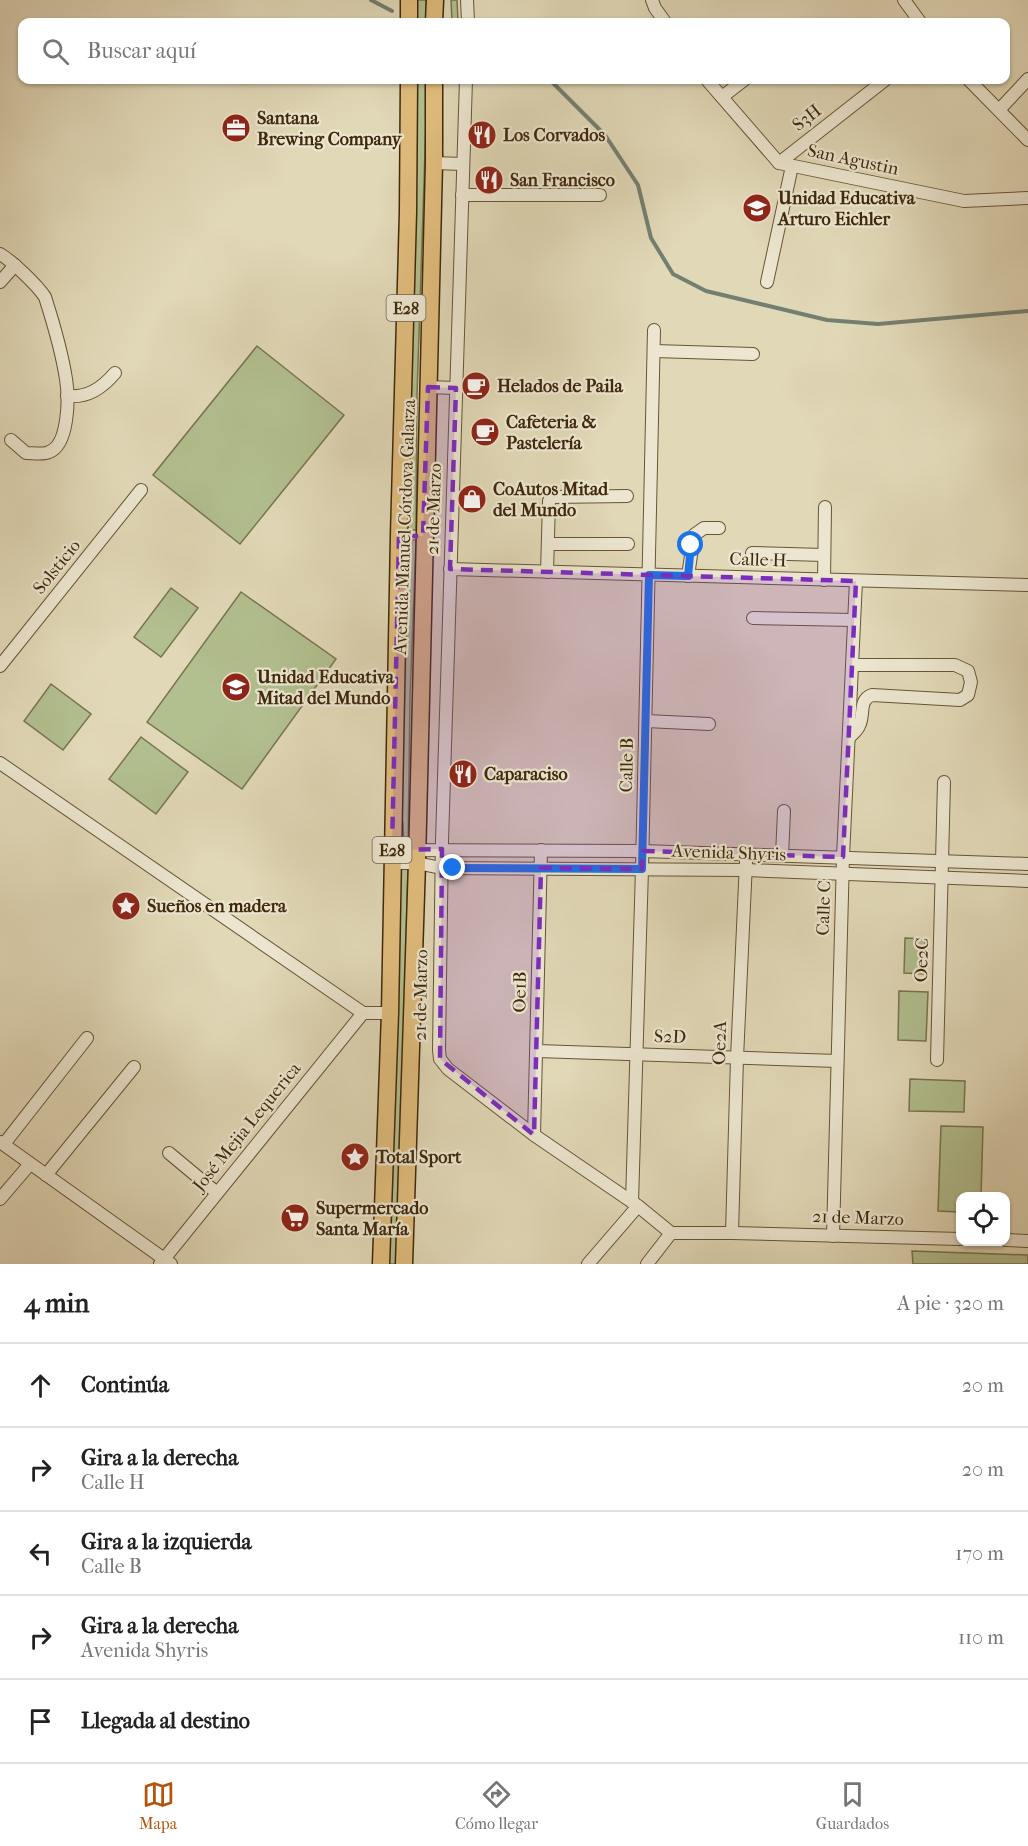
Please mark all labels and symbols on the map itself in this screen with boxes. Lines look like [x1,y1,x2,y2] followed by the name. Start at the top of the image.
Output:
[788,100,826,136] street label: S3H
[257,108,403,150] place label: Santana Brewing Company
[220,112,252,144] office icon: Santana Brewing Company
[466,119,498,151] restaurant icon: Los Corvados
[503,125,605,146] place label: Los Corvados
[806,140,901,180] street label: San Agustin
[473,164,505,196] restaurant icon: San Francisco
[510,170,615,191] place label: San Francisco
[777,188,916,230] place label: Unidad Educativa Arturo Eichler
[741,192,773,224] school or university icon: Unidad Educativa Arturo Eichler
[386,295,426,321] road number: E28
[460,370,492,402] cafe icon: Helados de Paila
[497,376,623,397] place label: Helados de Paila
[390,398,420,656] street label: Avenida Manuel Córdova Galarza
[506,412,596,454] place label: Cafeteria & Pastelería
[469,416,501,448] cafe icon: Cafeteria & Pastelería
[422,463,446,555] street label: 21 de Marzo
[493,479,609,521] place label: CoAutos Mitad del Mundo
[456,483,488,515] shop icon: CoAutos Mitad del Mundo
[677,531,703,557] route start
[29,536,85,598] street label: Solsticio
[729,549,787,571] street label: Calle H
[256,667,395,709] place label: Unidad Educativa Mitad del Mundo
[220,671,252,703] school or university icon: Unidad Educativa Mitad del Mundo
[616,737,638,793] street label: Calle B
[447,758,479,790] restaurant icon: Caparaciso
[484,764,568,785] place label: Caparaciso
[372,837,412,863] road number: E28
[670,840,787,866] street label: Avenida Shyris
[439,854,465,880] route end
[813,880,835,936] street label: Calle C
[110,890,142,922] place icon: Sueños en madera
[147,896,287,917] place label: Sueños en madera
[911,937,933,983] street label: Oe2C
[410,949,432,1041] street label: 21 de Marzo
[509,971,531,1013] street label: Oe1B
[709,1020,731,1065] street label: Oe2A
[653,1026,687,1048] street label: S2D
[187,1058,306,1197] street label: José Mejia Lequerica
[339,1141,371,1173] place icon: Total Sport
[375,1147,462,1168] place label: Total Sport
[316,1198,428,1240] place label: Supermercado Santa María
[279,1202,311,1234] supermarket icon: Supermercado Santa María
[812,1206,904,1230] street label: 21 de Marzo

